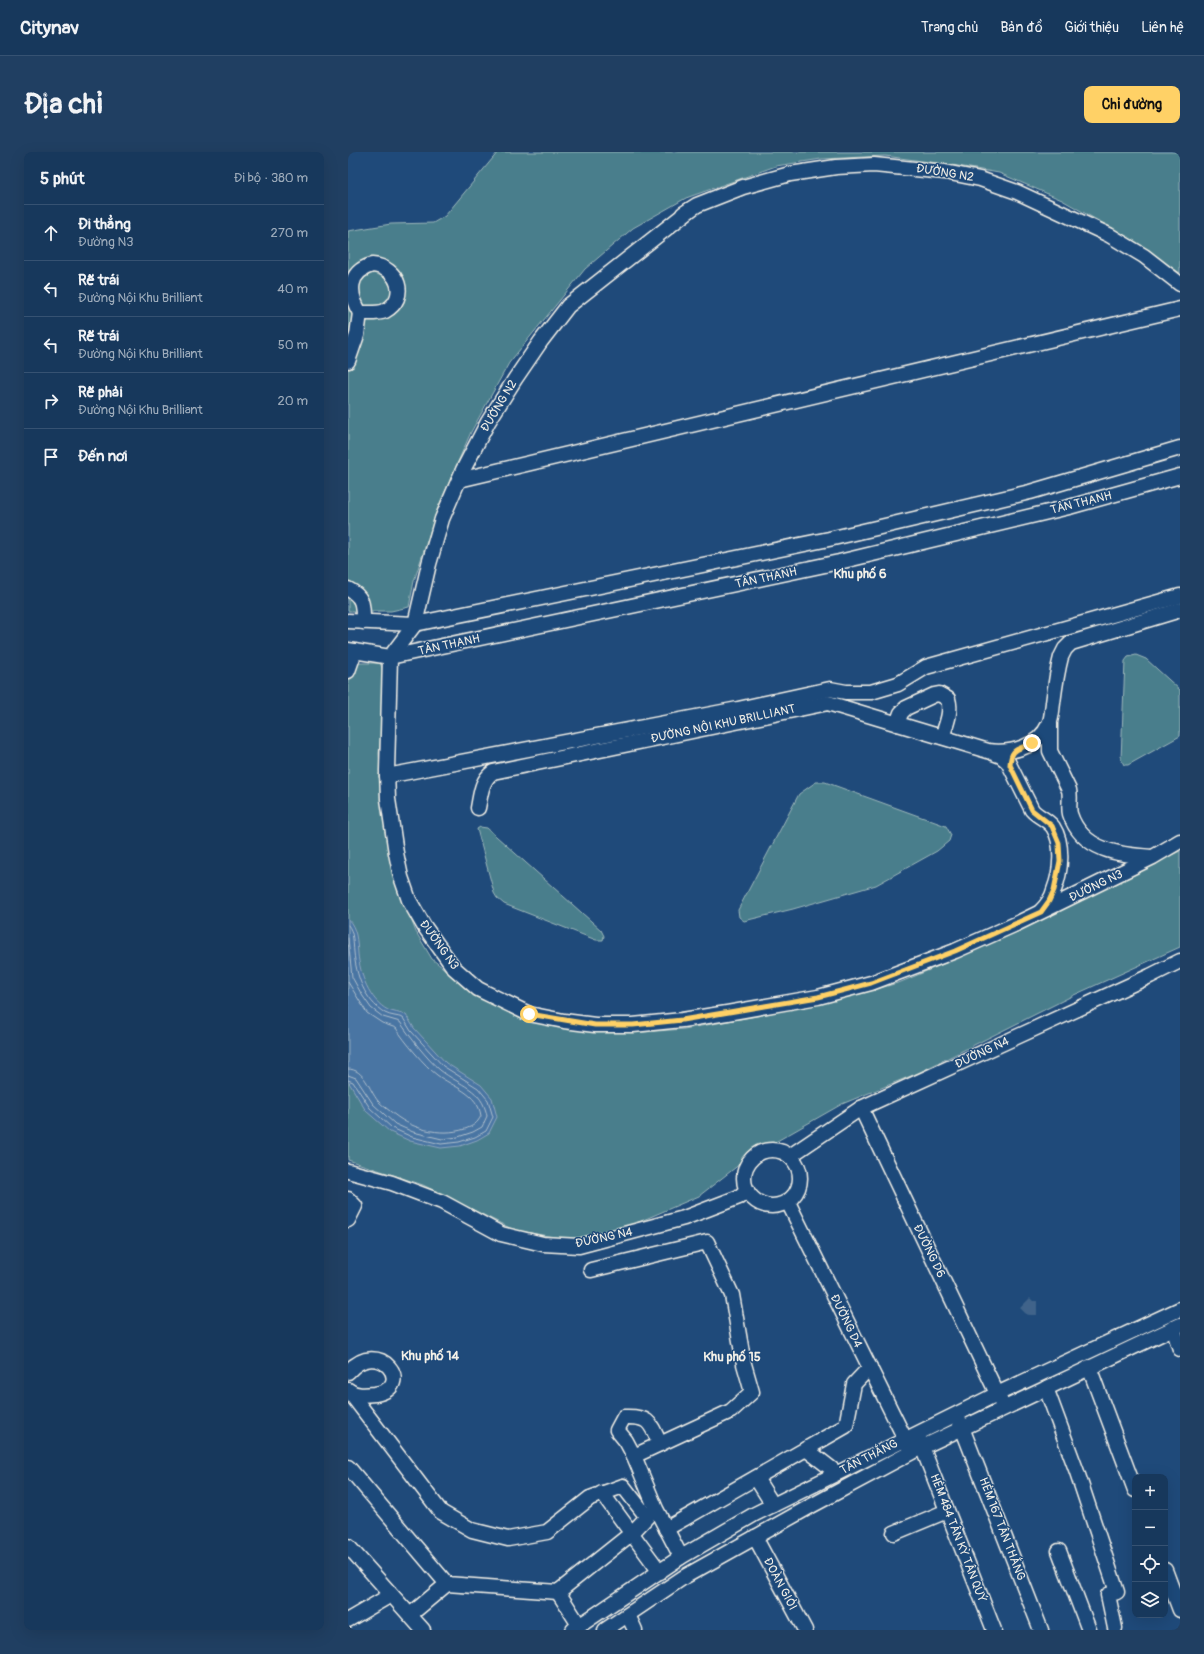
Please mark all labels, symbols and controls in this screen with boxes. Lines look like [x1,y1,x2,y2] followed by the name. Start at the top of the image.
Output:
[20,16,79,40] text: Citynav
[921,19,978,36] text: Trang chủ
[1000,19,1043,36] text: Bản đồ
[1065,19,1119,36] text: Giới thiệu
[1141,19,1184,36] text: Liên hệ
[1084,86,1180,123] button: Chỉ đường
[24,87,103,122] text: Địa chỉ
[915,160,975,185] street label: ĐƯỜNG N2
[40,168,85,189] text: 5 phút
[234,170,308,186] text: Đi bộ · 380 m
[78,215,131,234] text: Đi thẳng
[40,222,62,244] icon: ahead
[271,225,308,241] text: 270 m
[78,234,134,250] text: Đường N3
[78,271,119,290] text: Rẽ trái
[40,278,62,300] icon: left
[277,281,308,297] text: 40 m
[78,290,203,306] text: Đường Nội Khu Brilliant
[78,327,119,346] text: Rẽ trái
[40,334,62,356] icon: left
[278,337,308,353] text: 50 m
[78,346,203,362] text: Đường Nội Khu Brilliant
[477,377,520,435] street label: ĐƯỜNG N2
[78,383,122,402] text: Rẽ phải
[40,390,62,412] icon: right
[277,393,308,409] text: 20 m
[78,402,203,418] text: Đường Nội Khu Brilliant
[40,446,62,468] icon: arrive
[78,447,127,466] text: Đến nơi
[1049,487,1114,518] street label: TÂN THẠNH
[734,563,799,592] street label: TÂN THẠNH
[833,566,887,582] district label: Khu phố 6
[417,630,482,659] street label: TÂN THẠNH
[649,700,797,747] street label: ĐƯỜNG NỘI KHU BRILLIANT
[1023,734,1041,752] route end
[1066,866,1126,905] street label: ĐƯỜNG N3
[416,917,463,973] street label: ĐƯỜNG N3
[520,1005,538,1023] route start
[952,1033,1012,1072] street label: ĐƯỜNG N4
[910,1221,949,1280] street label: ĐƯỜNG D6
[574,1224,634,1251] street label: ĐƯỜNG N4
[827,1291,866,1350] street label: ĐƯỜNG D4
[401,1348,459,1364] district label: Khu phố 14
[703,1349,761,1365] district label: Khu phố 15
[837,1434,901,1478] street label: TÂN THẮNG
[927,1471,990,1604] street label: HẺM 484 TÂN KỲ TÂN QUÝ
[1132,1474,1168,1618] map controls
[1132,1474,1168,1510] button: +
[975,1475,1030,1583] street label: HẺM 167 TÂN THẮNG
[1132,1510,1168,1546] button: −
[1132,1546,1168,1582] button: locate
[760,1555,801,1613] street label: ĐOÀN GIỎI
[1132,1582,1168,1618] button: layers

